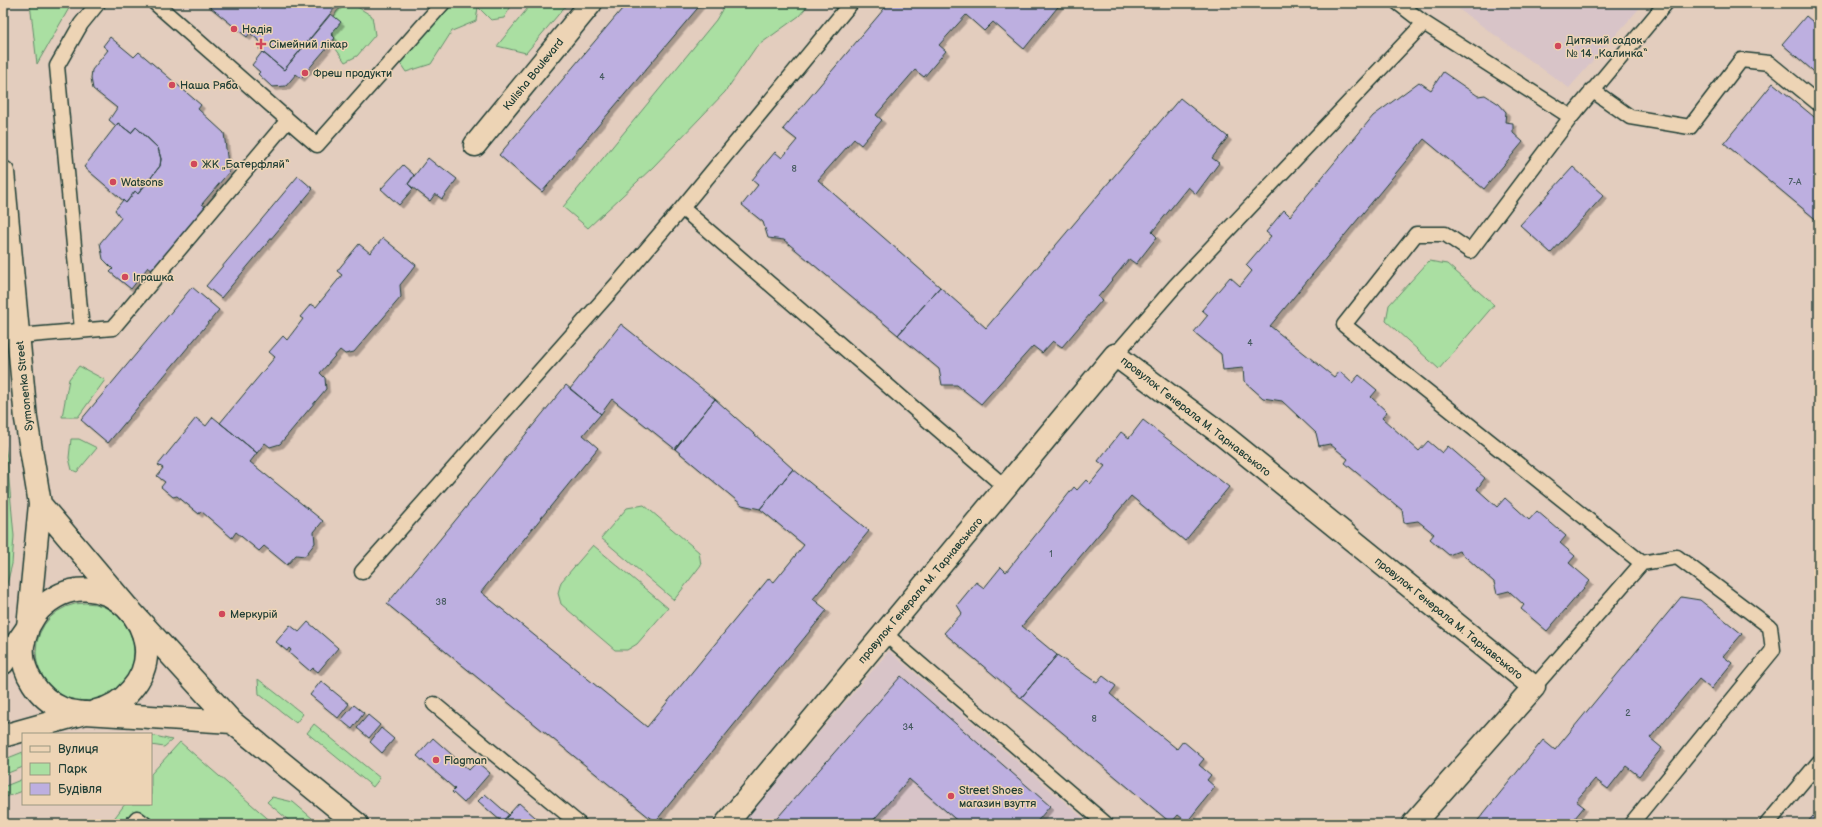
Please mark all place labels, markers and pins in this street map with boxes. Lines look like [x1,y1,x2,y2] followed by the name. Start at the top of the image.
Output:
[242,23,272,36] place label: Надія
[229,24,239,34] marker: Надія
[1566,34,1648,60] place label: Дитячий садок № 14 „Калинка“
[269,38,349,51] place label: Сімейний лікар
[256,39,266,49] marker: Сімейний лікар
[1553,41,1563,51] marker: Дитячий садок № 14 „Калинка“
[313,67,392,80] place label: Фреш продукти
[300,68,310,78] marker: Фреш продукти
[180,79,239,92] place label: Наша Ряба
[167,80,177,90] marker: Наша Ряба
[202,158,290,171] place label: ЖК „Батерфляй“
[189,159,199,169] marker: ЖК „Батерфляй“
[121,176,164,189] place label: Watsons
[108,177,118,187] marker: Watsons
[133,271,174,284] place label: Іграшка
[120,272,130,282] marker: Іграшка
[230,608,278,621] place label: Меркурій
[217,609,227,619] marker: Меркурій
[444,754,487,767] place label: Flagman
[431,755,441,765] marker: Flagman
[959,784,1036,810] place label: Street Shoes магазин взуття
[946,791,956,801] marker: Street Shoes магазин взуття

